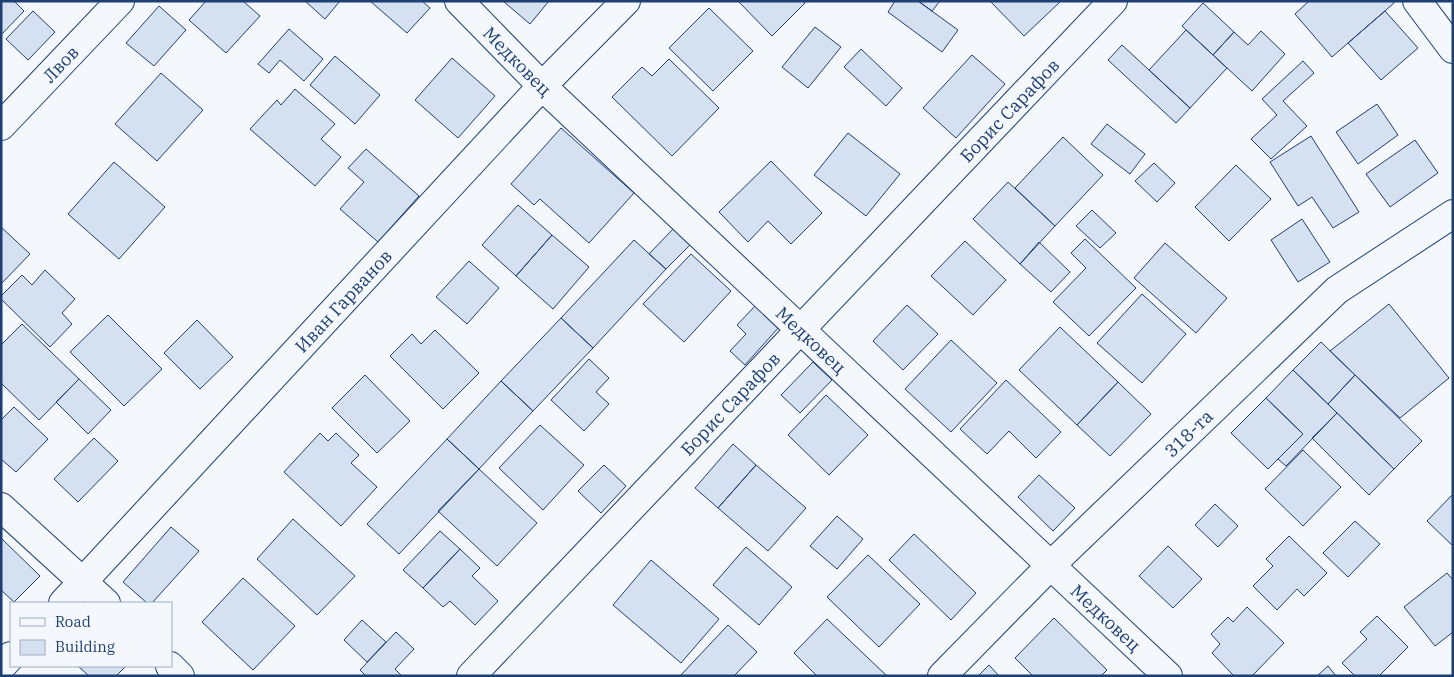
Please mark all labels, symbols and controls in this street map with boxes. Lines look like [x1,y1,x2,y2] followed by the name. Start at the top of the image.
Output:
[479,21,557,101] street label: Медковец
[37,40,83,87] street label: Лвов
[955,53,1064,167] street label: Борис Сарафов
[290,244,396,357] street label: Иван Гарванов
[771,301,851,379] street label: Медковец
[675,347,785,460] street label: Борис Сарафов
[1159,404,1218,462] street label: 318-та
[1066,579,1146,656] street label: Медковец
[10,602,172,667] legend
[55,612,91,631] text: Road
[55,637,115,656] text: Building

